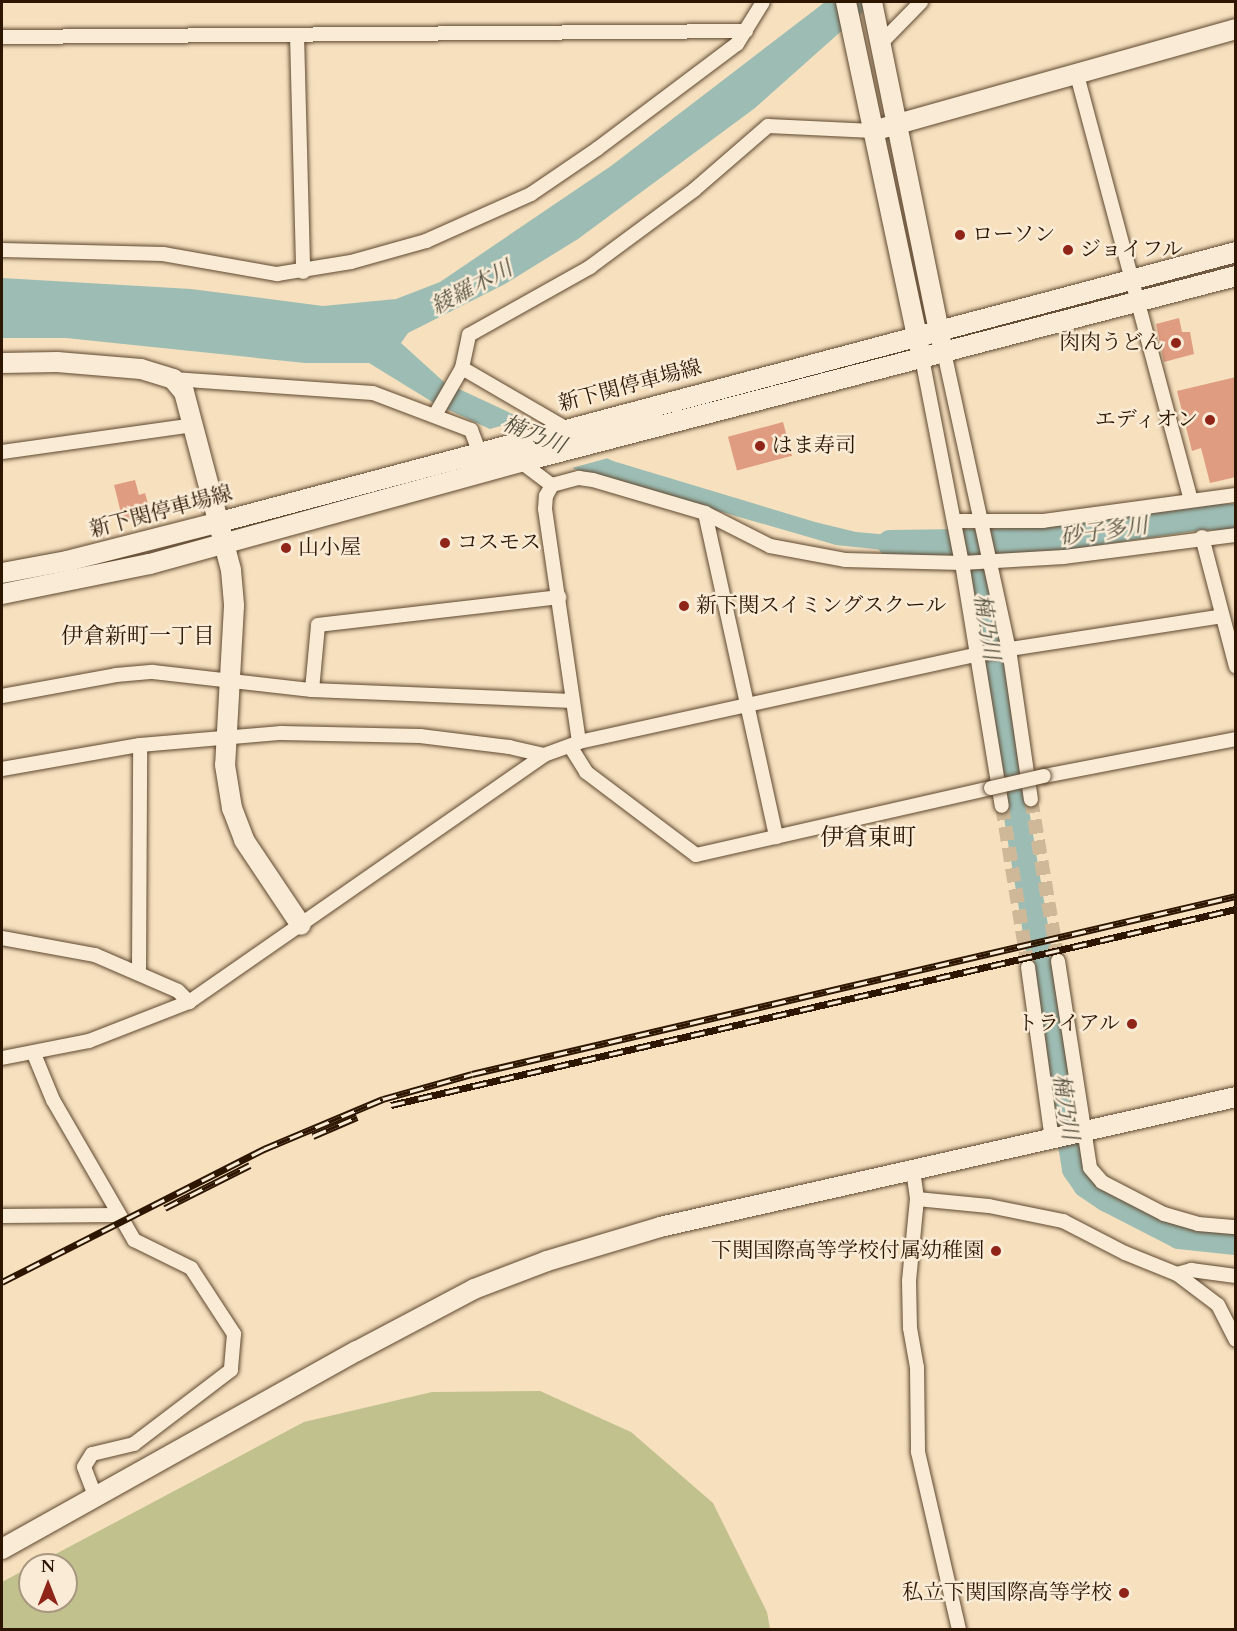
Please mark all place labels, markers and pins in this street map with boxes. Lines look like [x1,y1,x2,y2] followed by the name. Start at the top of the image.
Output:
[972,222,1056,248] place label: ローソン
[953,228,967,242] marker: ローソン
[1080,237,1185,263] place label: ジョイフル
[1061,243,1075,257] marker: ジョイフル
[1059,330,1164,356] place label: 肉肉うどん
[1169,336,1183,350] marker: 肉肉うどん
[1093,407,1198,433] place label: エディオン
[1203,413,1217,427] marker: エディオン
[772,433,856,459] place label: はま寿司
[753,439,767,453] marker: はま寿司
[457,530,541,556] place label: コスモス
[298,535,361,561] place label: 山小屋
[438,536,452,550] marker: コスモス
[279,541,293,555] marker: 山小屋
[696,593,948,619] place label: 新下関スイミングスクール
[677,599,691,613] marker: 新下関スイミングスクール
[1015,1011,1120,1037] place label: トライアル
[1125,1017,1139,1031] marker: トライアル
[711,1238,984,1264] place label: 下関国際高等学校付属幼稚園
[989,1244,1003,1258] marker: 下関国際高等学校付属幼稚園
[902,1580,1112,1606] place label: 私立下関国際高等学校
[1117,1586,1131,1600] marker: 私立下関国際高等学校

